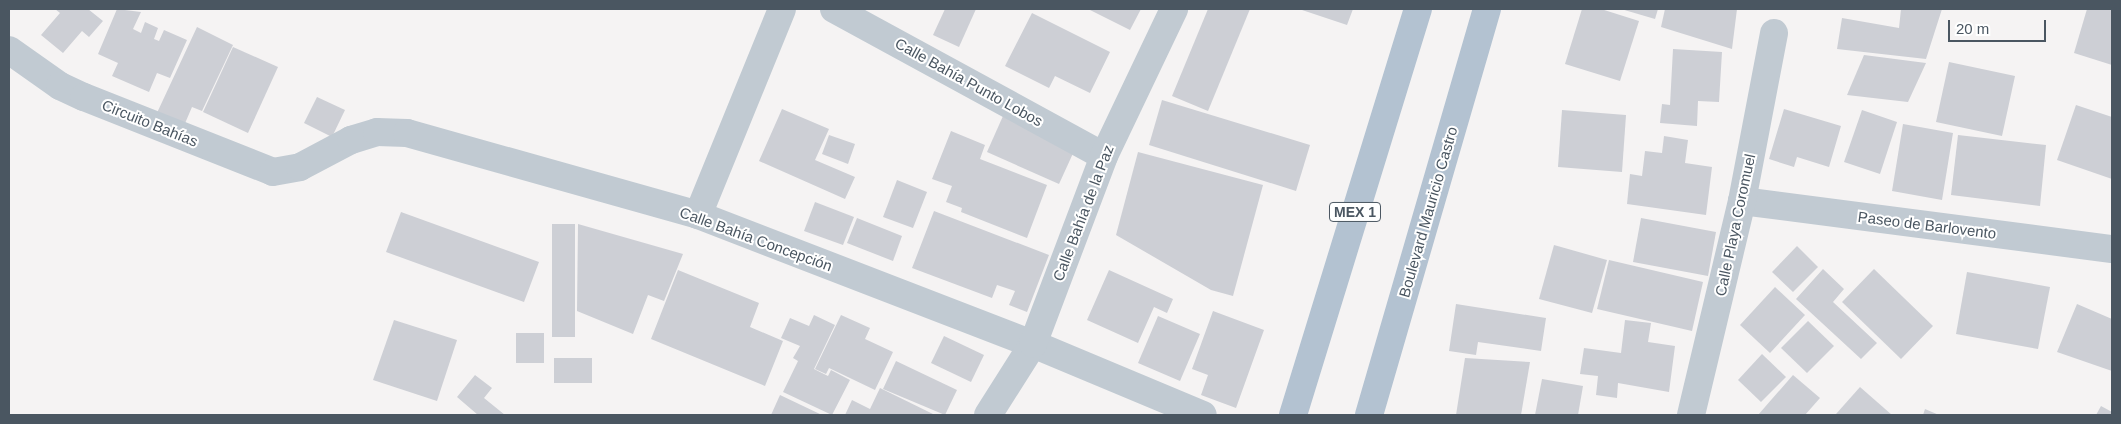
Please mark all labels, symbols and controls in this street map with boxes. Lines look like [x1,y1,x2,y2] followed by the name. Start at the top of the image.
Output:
[1951,10,2048,42] scale bar
[1956,20,1989,37] text: 20 m
[892,34,1046,130] street label: Calle Bahía Punto Lobos
[99,96,201,150] street label: Circuito Bahías
[1395,125,1461,299] street label: Boulevard Mauricio Castro
[1049,142,1117,284] street label: Calle Bahía de la Paz
[1711,152,1759,298] street label: Calle Playa Coromuel
[1329,200,1381,223] road number: MEX 1
[677,203,835,275] street label: Calle Bahía Concepción
[1857,208,1997,242] street label: Paseo de Barlovento

